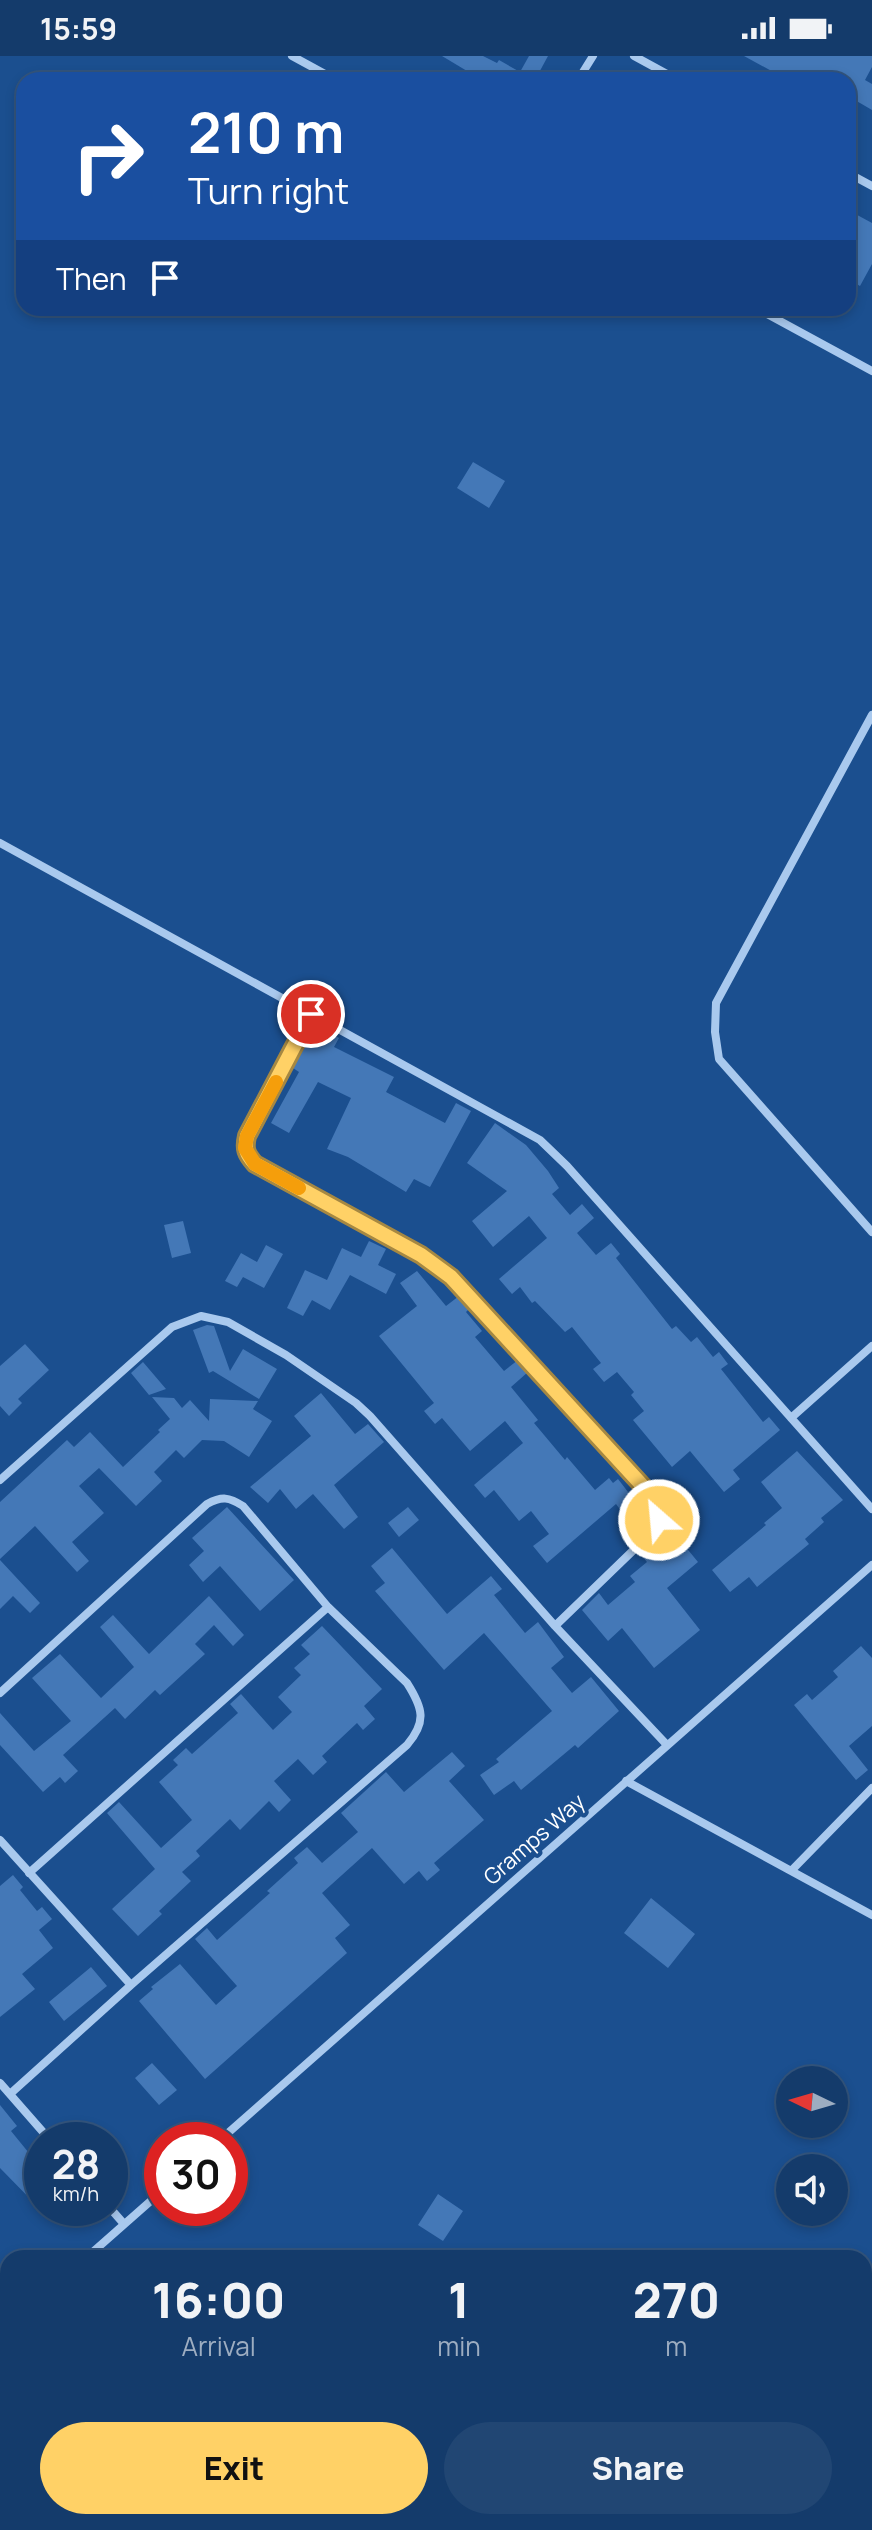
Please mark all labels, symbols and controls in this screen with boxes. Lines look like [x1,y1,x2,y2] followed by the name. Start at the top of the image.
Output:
[40,8,117,49] text: 15:59
[188,93,344,170] text: 210 m
[56,104,160,208] icon: right
[188,166,349,215] text: Turn right
[143,256,187,300] icon: arrive
[56,258,127,299] text: Then
[277,980,345,1048] pin
[289,992,333,1036] icon: arrive
[617,1478,701,1562] position arrow
[477,1786,591,1891] street label: Gramps Way
[776,2066,848,2138] north arrow
[776,2066,848,2226] map controls
[144,2122,248,2226] speed limit sign: 30
[52,2136,100,2191] text: 28
[776,2154,848,2226] button: sound
[53,2180,99,2207] text: km/h
[152,2267,285,2332] text: 16:00
[448,2267,470,2332] text: 1
[633,2267,720,2332] text: 270
[181,2328,256,2364] text: Arrival
[437,2328,481,2364] text: min
[665,2328,687,2364] text: m
[40,2422,428,2514] button: Exit
[444,2422,832,2514] button: Share

